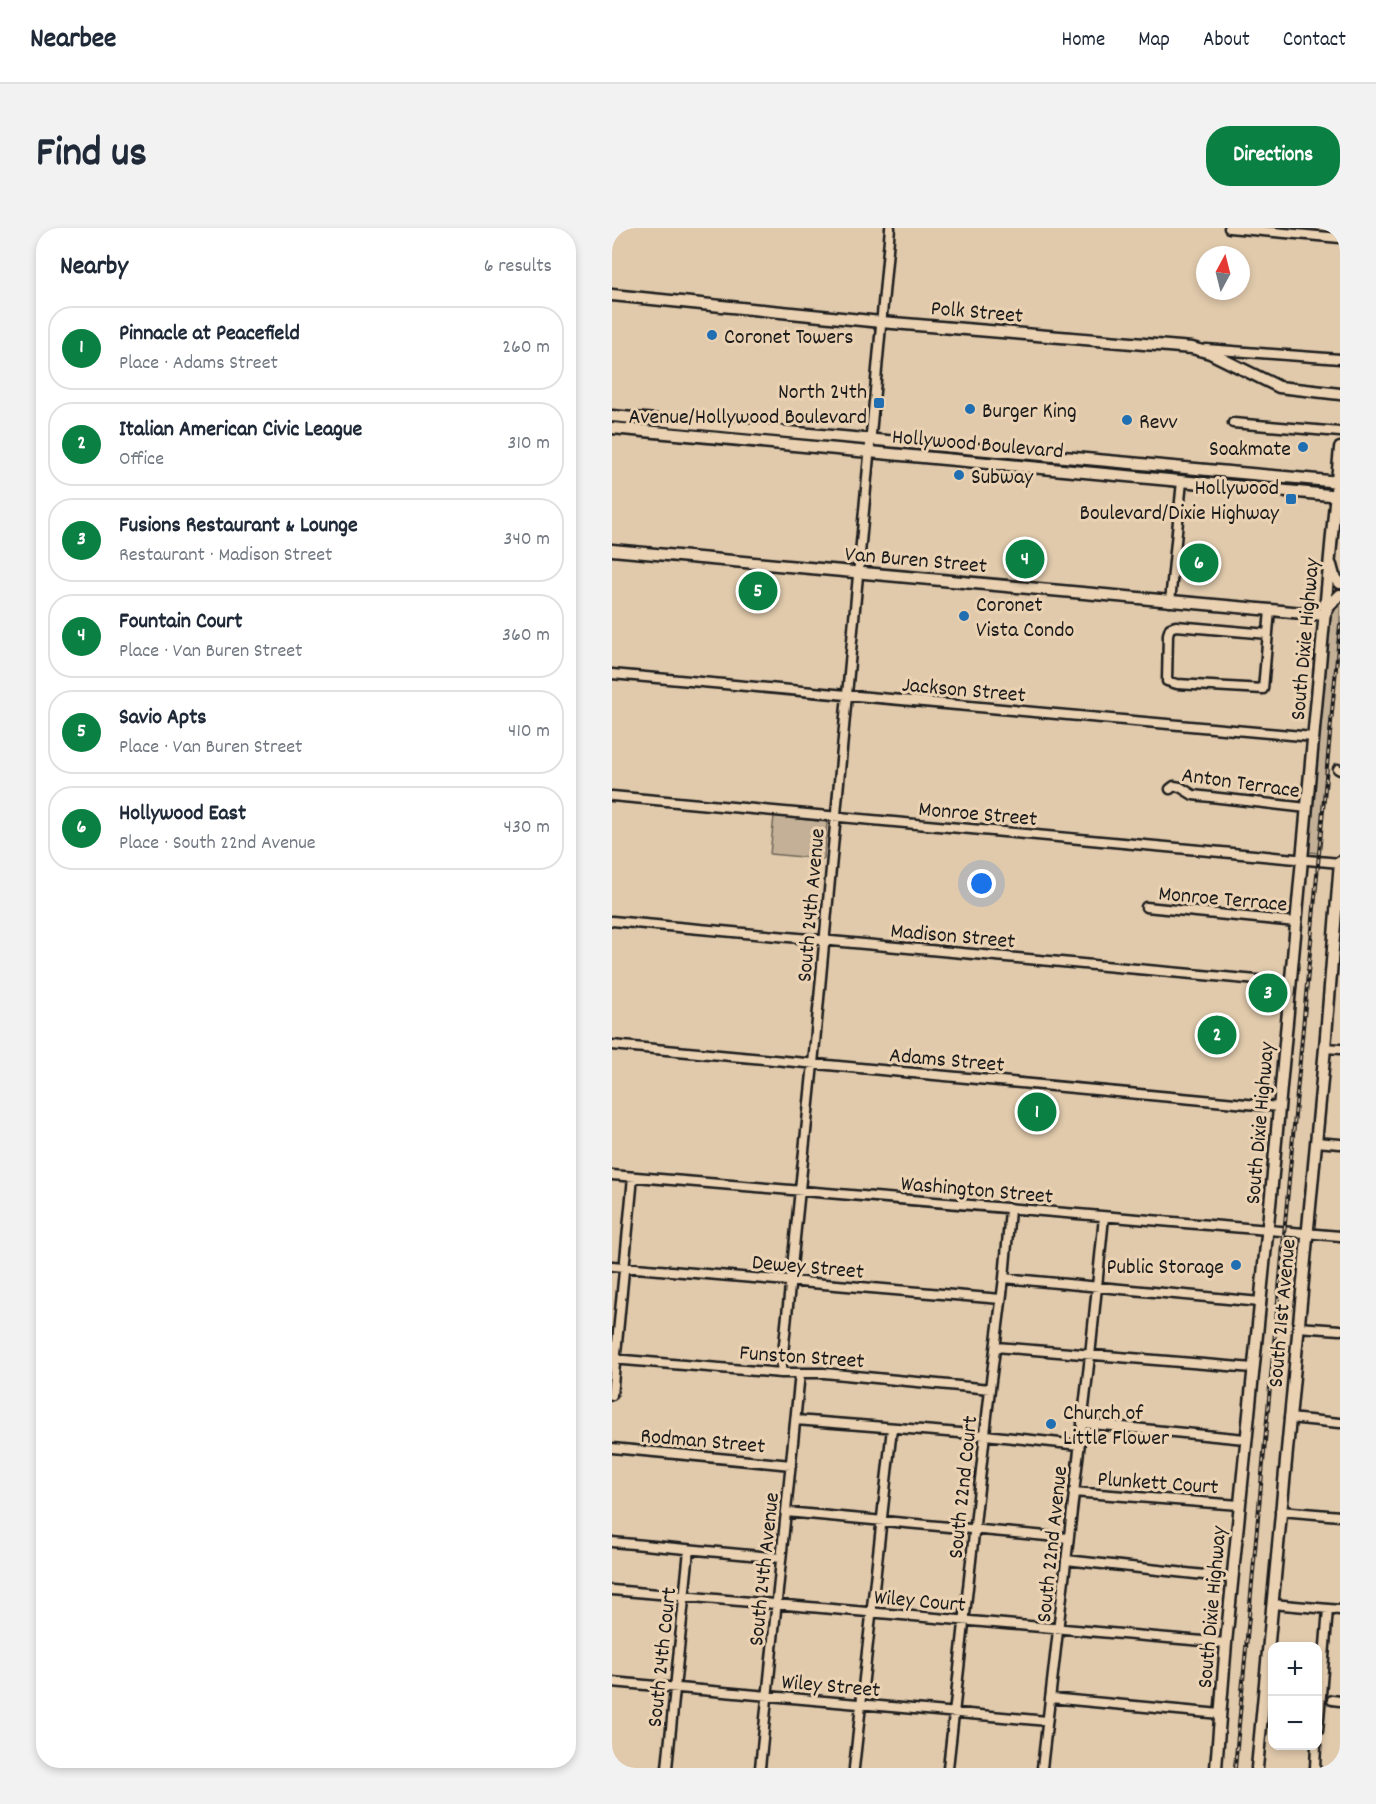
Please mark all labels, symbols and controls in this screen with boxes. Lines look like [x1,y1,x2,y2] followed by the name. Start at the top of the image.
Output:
[30,21,116,61] text: Nearbee
[1061,26,1105,56] text: Home
[1138,26,1170,56] text: Map
[1203,26,1250,56] text: About
[1283,26,1346,56] text: Contact
[36,126,147,186] text: Find us
[1206,126,1340,186] button: Directions
[1196,246,1250,300] north arrow
[60,249,128,286] text: Nearby
[484,253,552,281] text: 6 results
[929,294,1024,333] street label: Polk Street
[119,319,300,350] text: Pinnacle at Peacefield
[724,323,854,354] place label: Coronet Towers
[705,328,719,342] marker: Coronet Towers
[79,334,84,362] text: 1
[502,334,550,362] text: 260 m
[119,350,278,378] text: Place · Adams Street
[628,378,867,434] place label: North 24th Avenue/Hollywood Boulevard
[872,396,886,410] marker: North 24th Avenue/Hollywood Boulevard
[982,397,1077,428] place label: Burger King
[963,402,977,416] marker: Burger King
[1139,408,1178,439] place label: Revv
[1120,413,1134,427] marker: Revv
[119,415,362,446] text: Italian American Civic League
[891,423,1065,468] street label: Hollywood Boulevard
[77,430,86,458] text: 2
[508,430,550,458] text: 310 m
[1209,435,1291,466] place label: Soakmate
[1296,440,1310,454] marker: Soakmate
[119,446,164,474] text: Office
[971,463,1034,494] place label: Subway
[952,468,966,482] marker: Subway
[1079,474,1280,530] place label: Hollywood Boulevard/Dixie Highway
[1284,492,1298,506] marker: Hollywood Boulevard/Dixie Highway
[119,511,358,542] text: Fusions Restaurant & Lounge
[77,526,86,554] text: 3
[504,526,550,554] text: 340 m
[1006,536,1044,582] pin: 4
[843,540,988,583] street label: Van Buren Street
[1180,540,1218,586] pin: 6
[119,542,332,570] text: Restaurant · Madison Street
[1284,556,1329,722] street label: South Dixie Highway
[738,568,778,614] pin: 5
[976,591,1074,647] place label: Coronet Vista Condo
[119,607,242,638] text: Fountain Court
[957,609,971,623] marker: Coronet Vista Condo
[77,622,86,650] text: 4
[502,622,550,650] text: 360 m
[119,638,302,666] text: Place · Van Buren Street
[901,671,1027,712] street label: Jackson Street
[119,703,207,734] text: Savio Apts
[77,718,86,746] text: 5
[508,718,550,746] text: 410 m
[119,734,302,762] text: Place · Van Buren Street
[1179,761,1302,808] street label: Anton Terrace
[917,795,1038,836] street label: Monroe Street
[119,799,246,830] text: Hollywood East
[77,814,86,842] text: 6
[504,814,550,842] text: 430 m
[790,827,835,984] street label: South 24th Avenue
[119,830,316,858] text: Place · South 22nd Avenue
[967,869,996,898] your location
[1157,879,1288,922] street label: Monroe Terrace
[889,917,1016,958] street label: Madison Street
[1248,970,1288,1016] pin: 3
[1198,1012,1236,1058] pin: 2
[1239,1040,1284,1206] street label: South Dixie Highway
[888,1041,1006,1082] street label: Adams Street
[1018,1090,1056,1134] pin: 1
[899,1169,1054,1214] street label: Washington Street
[1262,1238,1305,1389] street label: South 21st Avenue
[750,1248,865,1289] street label: Dewey Street
[1106,1253,1224,1284] place label: Public Storage
[1229,1258,1243,1272] marker: Public Storage
[738,1339,865,1378] street label: Funston Street
[1063,1399,1170,1455] place label: Church of Little Flower
[942,1414,987,1560] street label: South 22nd Court
[1044,1417,1058,1431] marker: Church of Little Flower
[639,1422,766,1463] street label: Rodman Street
[1030,1465,1077,1624] street label: South 22nd Avenue
[1096,1465,1219,1504] street label: Plunkett Court
[742,1491,789,1648] street label: South 24th Avenue
[1191,1524,1236,1690] street label: South Dixie Highway
[873,1583,967,1622] street label: Wiley Court
[641,1586,686,1729] street label: South 24th Court
[1268,1642,1322,1750] map controls
[1268,1642,1322,1696] button: +
[780,1668,881,1707] street label: Wiley Street
[1268,1696,1322,1750] button: −

